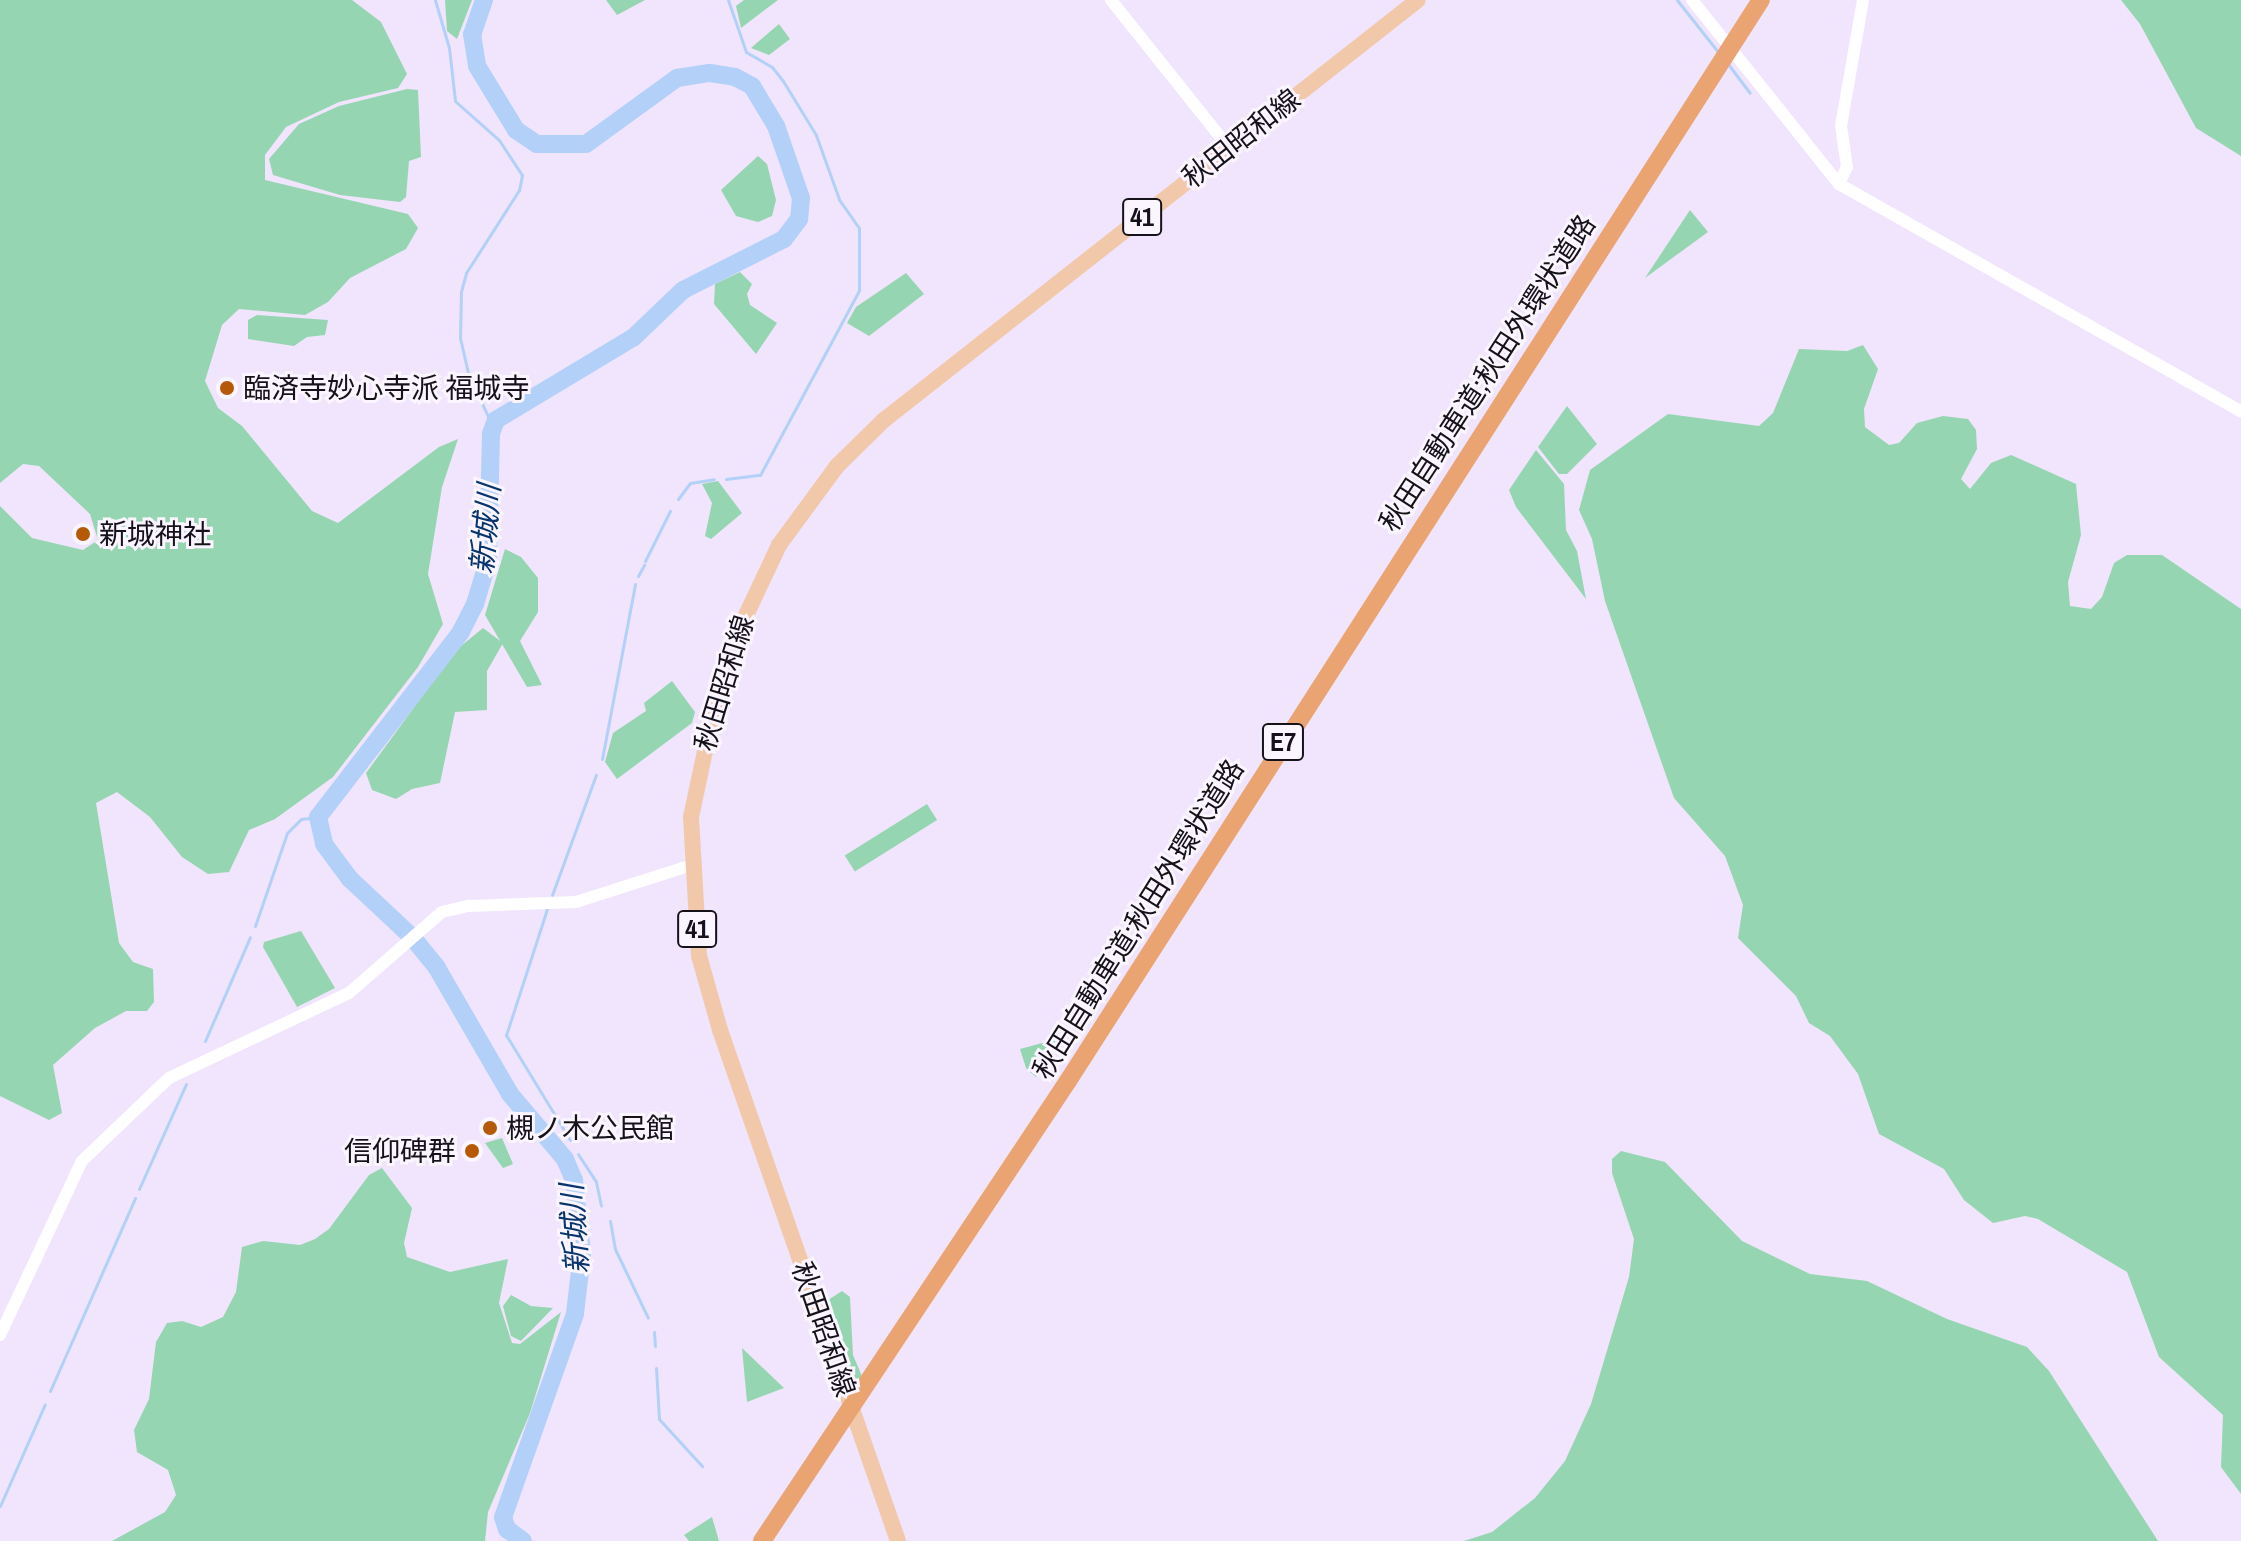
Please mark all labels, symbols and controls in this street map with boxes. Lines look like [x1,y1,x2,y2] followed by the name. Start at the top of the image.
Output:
[1175,82,1307,194] street label: 秋田昭和線
[1122,195,1162,239] road number: 41
[1372,209,1602,537] street label: 秋田自動車道;秋田外環状道路
[243,371,529,405] place label: 臨済寺妙心寺派 福城寺
[218,379,236,397] marker: 臨済寺妙心寺派 福城寺
[463,483,507,575] water label: 新城川
[99,517,211,551] place label: 新城神社
[74,525,92,543] marker: 新城神社
[687,611,761,755] street label: 秋田昭和線
[1261,720,1305,764] road number: E7
[1026,753,1250,1085] street label: 秋田自動車道;秋田外環状道路
[677,907,717,951] road number: 41
[506,1111,674,1145] place label: 槻ノ木公民館
[481,1119,499,1137] marker: 槻ノ木公民館
[344,1134,456,1168] place label: 信仰碑群
[463,1142,481,1160] marker: 信仰碑群
[553,1183,595,1275] water label: 新城川
[785,1257,863,1401] street label: 秋田昭和線

